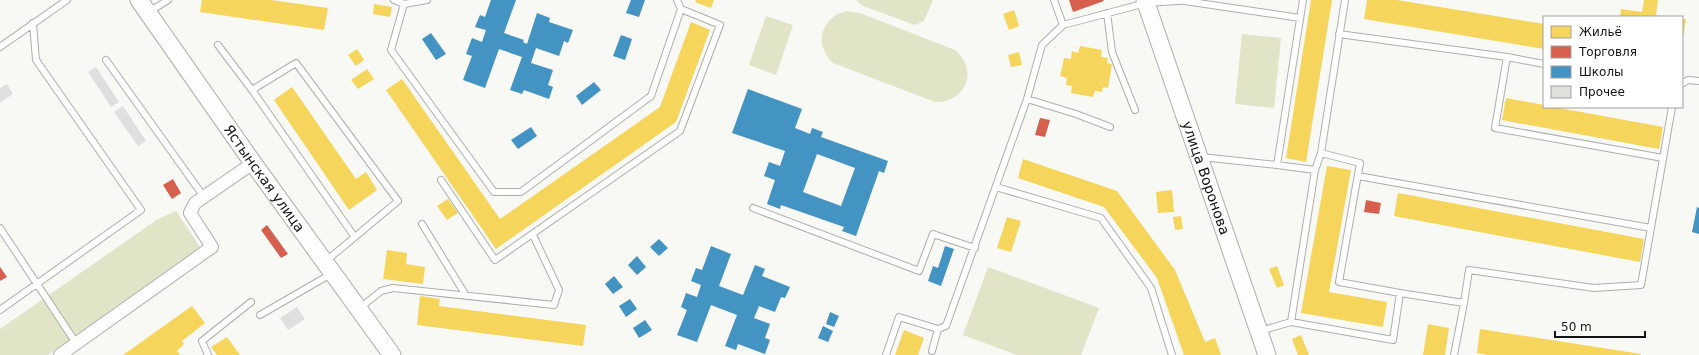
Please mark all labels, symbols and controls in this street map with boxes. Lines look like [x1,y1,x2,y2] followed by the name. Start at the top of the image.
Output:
[1543,16,1683,108] legend
[1579,25,1622,39] text: Жильё
[1578,45,1637,59] text: Торговля
[1579,65,1624,79] text: Школы
[1579,85,1625,99] text: Прочее
[1179,119,1233,237] street label: улица Воронова
[221,122,308,235] street label: Ястынская улица
[1555,313,1645,339] scale bar
[1561,320,1592,334] text: 50 m

